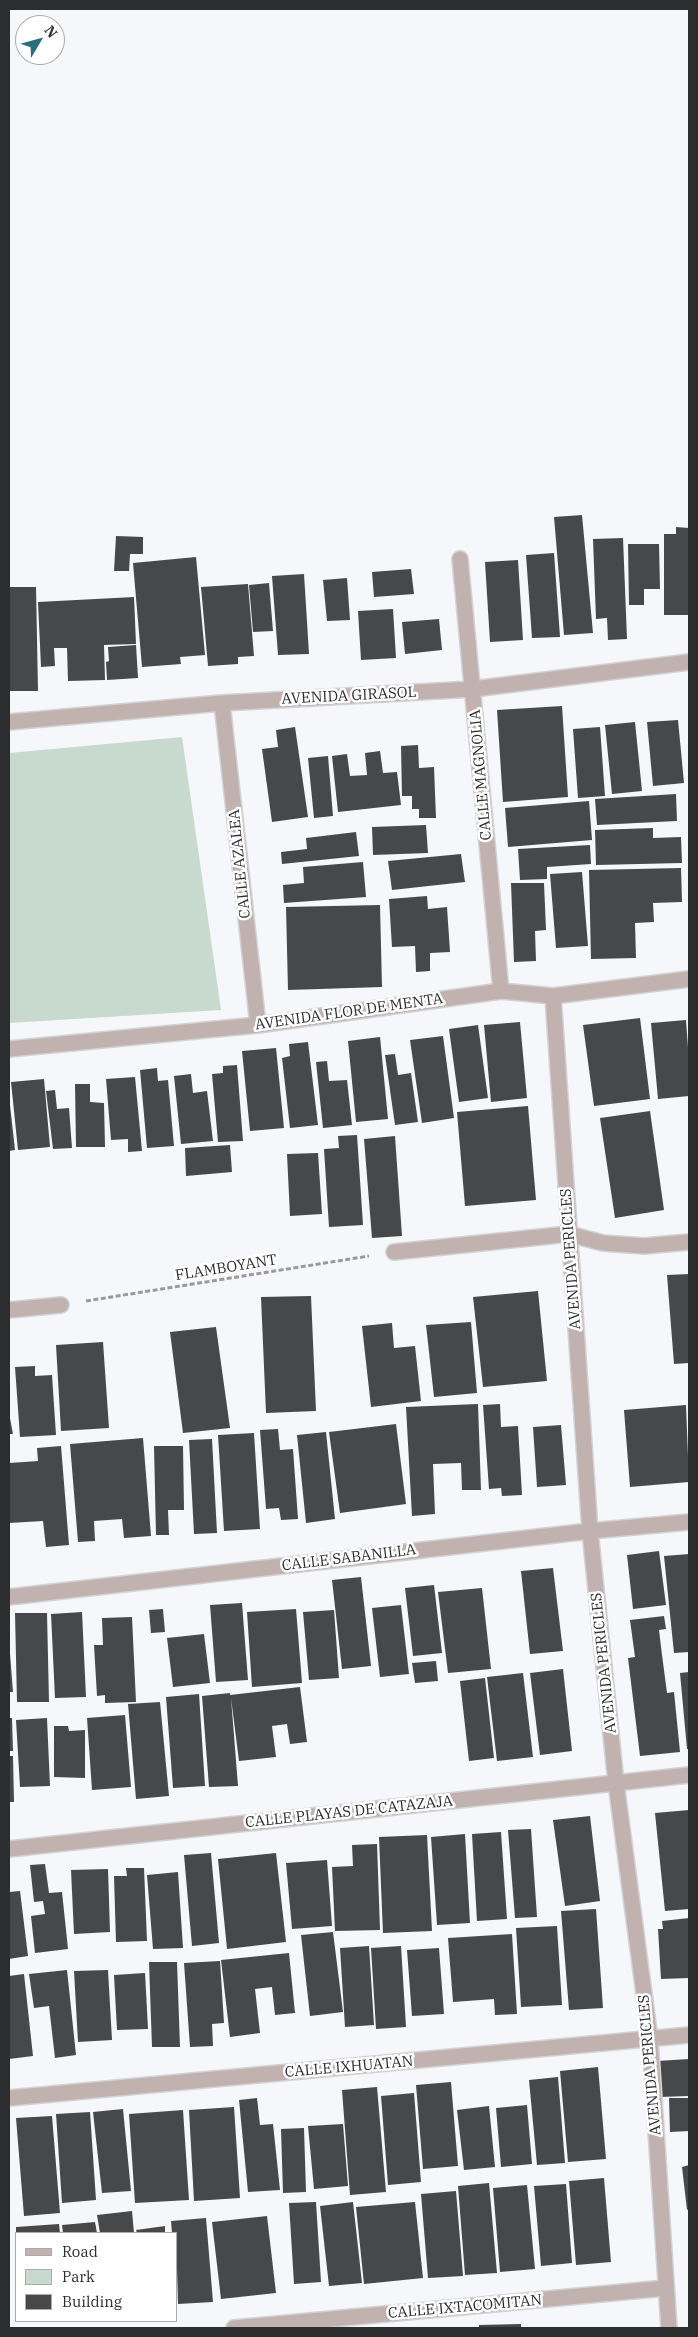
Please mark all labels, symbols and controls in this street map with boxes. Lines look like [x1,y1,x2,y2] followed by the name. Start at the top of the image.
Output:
[15,15,65,65] north arrow
[41,22,62,41] text: N
[281,683,417,709] street label: AVENIDA GIRASOL
[466,709,496,841] street label: CALLE MAGNOLIA
[225,809,255,919] street label: CALLE AZALEA
[254,990,444,1034] street label: AVENIDA FLOR DE MENTA
[557,1188,585,1330] street label: AVENIDA PERICLES
[174,1251,278,1285] street label: FLAMBOYANT
[281,1541,417,1575] street label: CALLE SABANILLA
[588,1592,620,1734] street label: AVENIDA PERICLES
[244,1792,454,1832] street label: CALLE PLAYAS DE CATAZAJA
[635,1994,665,2136] street label: AVENIDA PERICLES
[284,2052,414,2082] street label: CALLE IXHUATAN
[15,2232,178,2322] legend
[62,2242,98,2261] text: Road
[62,2267,95,2286] text: Park
[387,2291,543,2323] street label: CALLE IXTACOMITAN
[62,2292,122,2311] text: Building

